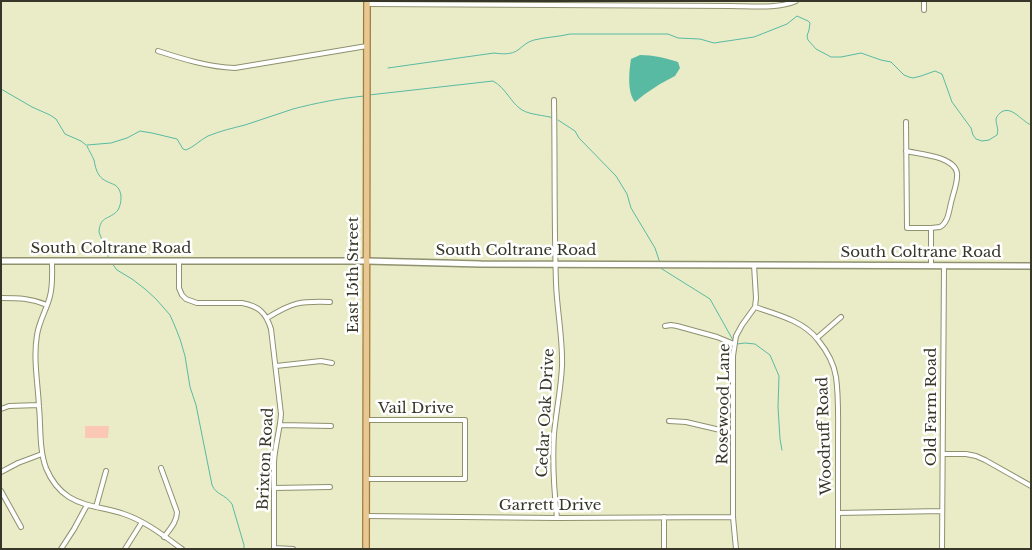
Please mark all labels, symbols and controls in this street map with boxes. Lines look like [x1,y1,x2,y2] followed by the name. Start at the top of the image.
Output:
[345,217,363,333] street label: East 15th Street
[31,240,191,258] street label: South Coltrane Road
[436,242,596,260] street label: South Coltrane Road
[841,244,1001,262] street label: South Coltrane Road
[714,343,734,465] street label: Rosewood Lane
[534,348,558,478] street label: Cedar Oak Drive
[923,348,941,466] street label: Old Farm Road
[814,376,836,496] street label: Woodruff Road
[378,400,454,418] street label: Vail Drive
[254,407,278,511] street label: Brixton Road
[499,497,601,515] street label: Garrett Drive

